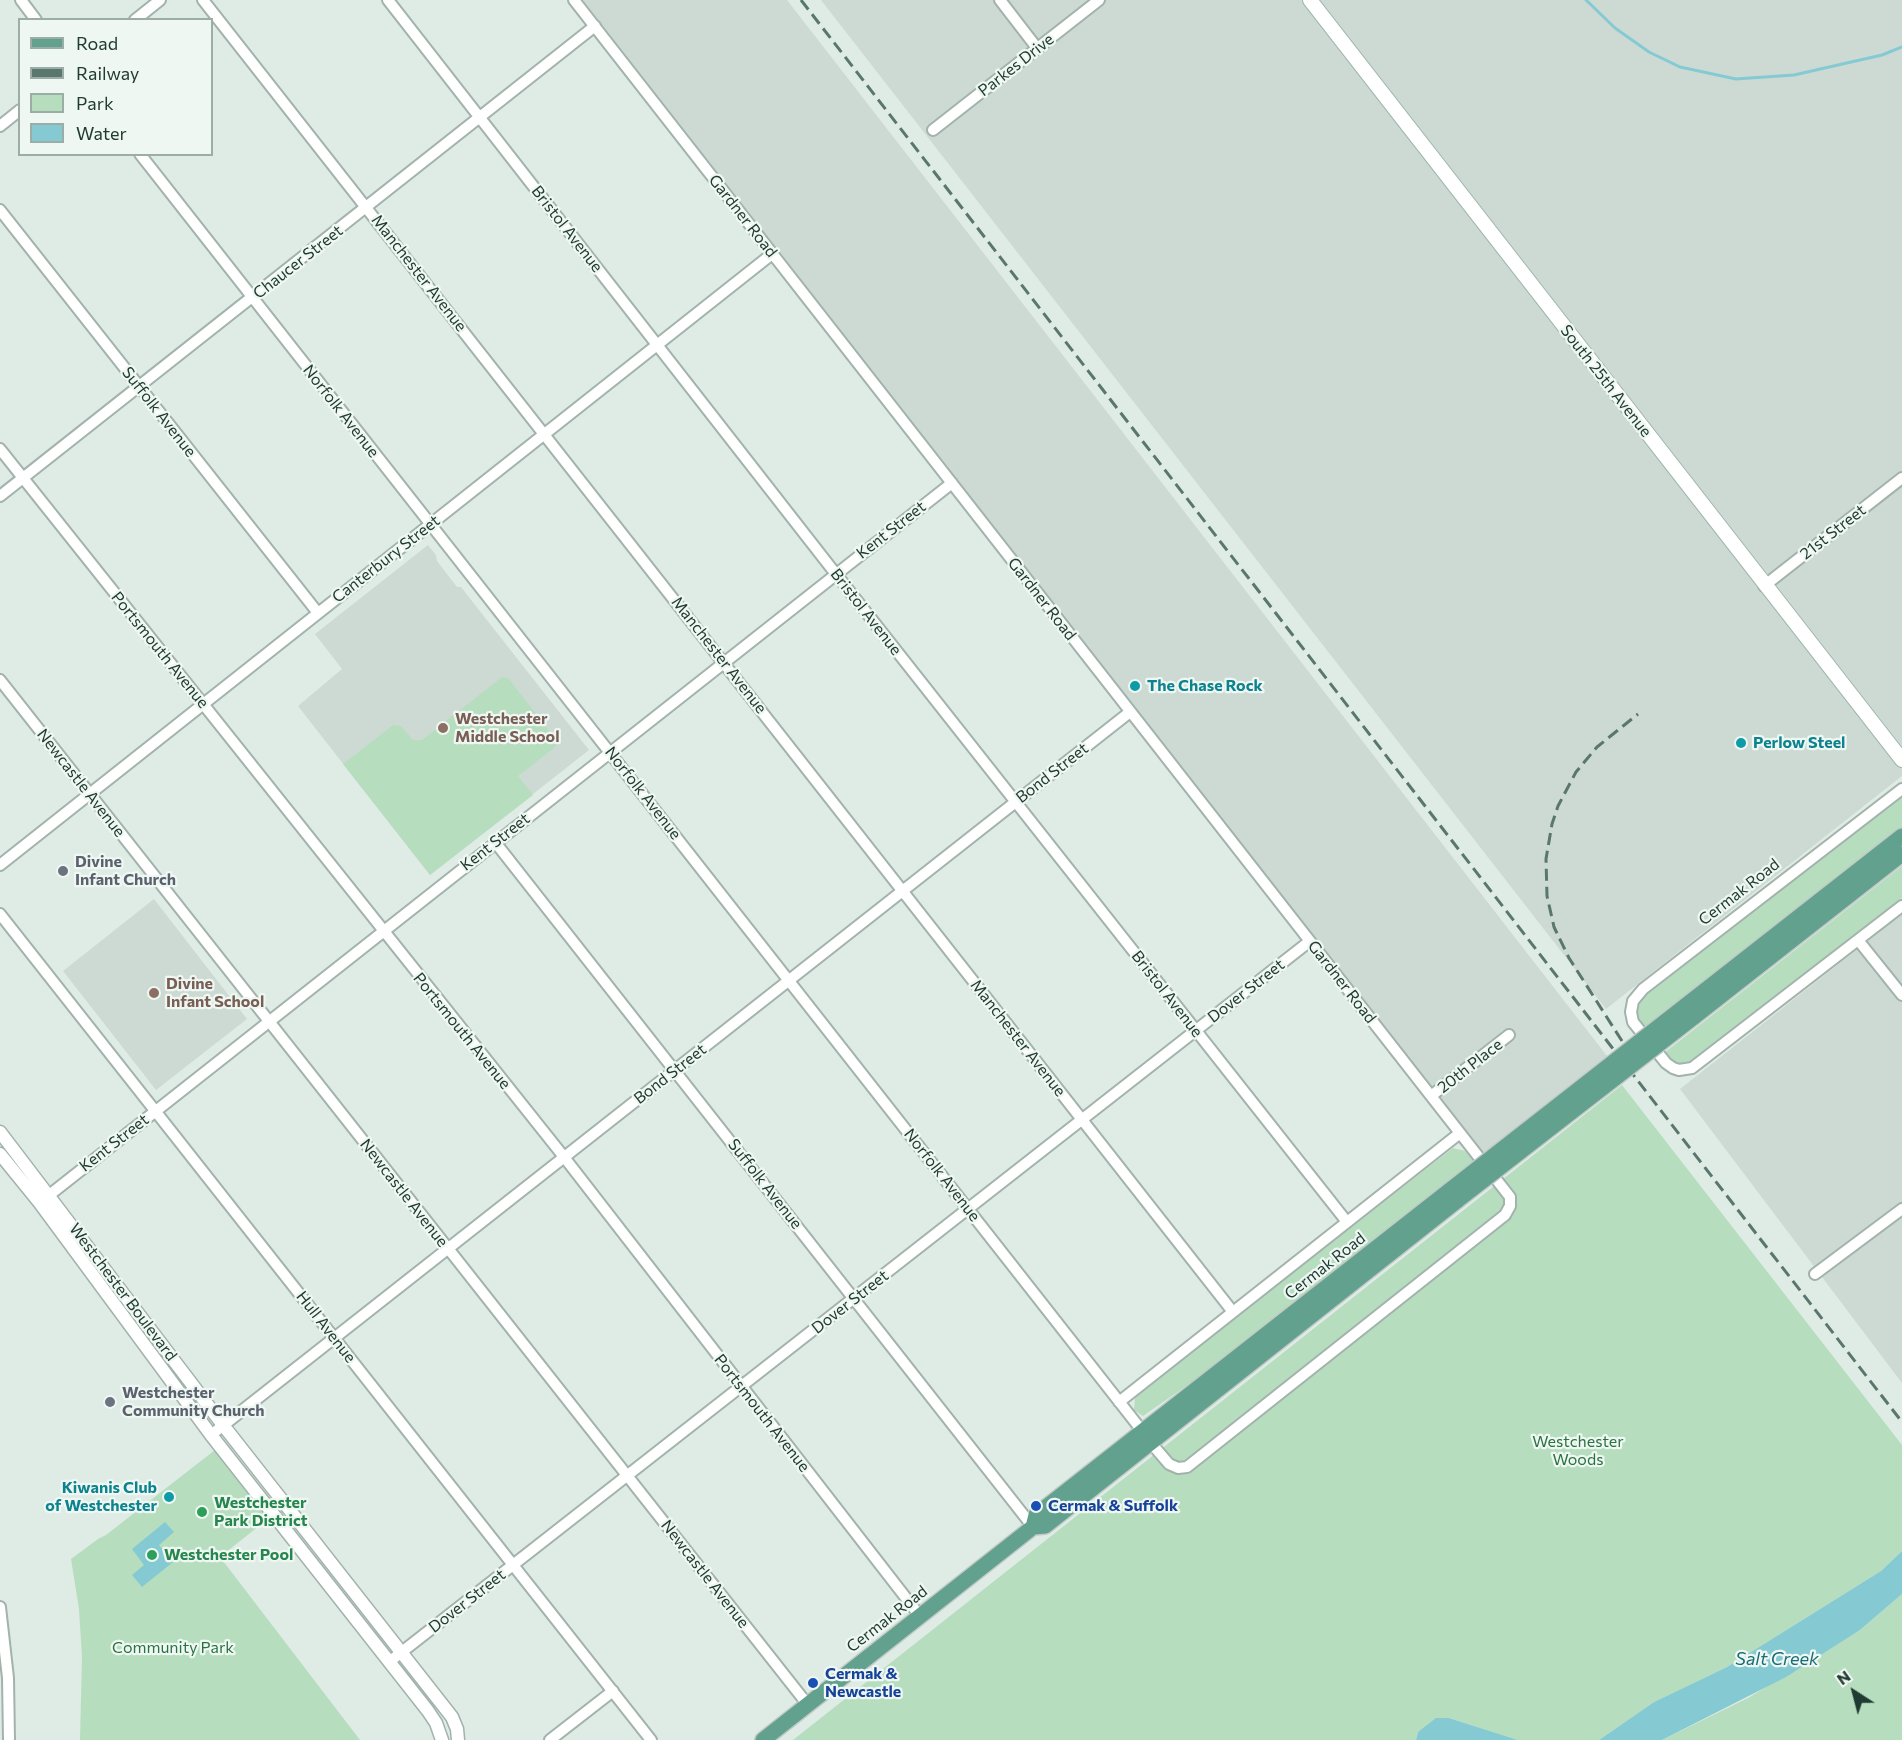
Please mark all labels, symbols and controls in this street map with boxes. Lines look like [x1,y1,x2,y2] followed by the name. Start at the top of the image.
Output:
[18,18,213,156] legend
[974,30,1058,100] street label: Parkes Drive
[76,32,118,54] text: Road
[76,62,139,84] text: Railway
[76,92,114,114] text: Park
[76,122,127,144] text: Water
[705,171,781,261] street label: Gardner Road
[527,182,607,276] street label: Bristol Avenue
[367,211,471,335] street label: Manchester Avenue
[249,221,347,303] street label: Chaucer Street
[1556,321,1656,441] street label: South 25th Avenue
[299,361,383,461] street label: Norfolk Avenue
[118,363,200,461] street label: Suffolk Avenue
[853,497,929,563] street label: Kent Street
[1796,500,1870,564] street label: 21st Street
[328,511,444,607] street label: Canterbury Street
[1004,554,1080,644] street label: Gardner Road
[826,565,906,659] street label: Bristol Avenue
[107,588,213,712] street label: Portsmouth Avenue
[667,593,771,717] street label: Manchester Avenue
[1147,676,1263,696] place label: The Chase Rock
[1128,679,1142,693] marker: The Chase Rock
[455,709,560,747] place label: Westchester Middle School
[436,721,450,735] marker: Westchester Middle School
[33,725,129,841] street label: Newcastle Avenue
[1753,733,1845,753] place label: Perlow Steel
[1734,736,1748,750] marker: Perlow Steel
[1012,739,1092,807] street label: Bond Street
[601,743,685,843] street label: Norfolk Avenue
[457,809,533,875] street label: Kent Street
[75,852,176,890] place label: Divine Infant Church
[1695,855,1783,929] street label: Cermak Road
[56,864,70,878] marker: Divine Infant Church
[1304,937,1380,1027] street label: Gardner Road
[1127,947,1207,1041] street label: Bristol Avenue
[1204,955,1288,1027] street label: Dover Street
[409,969,515,1093] street label: Portsmouth Avenue
[166,974,264,1012] place label: Divine Infant School
[966,976,1070,1100] street label: Manchester Avenue
[147,986,161,1000] marker: Divine Infant School
[1434,1035,1506,1097] street label: 20th Place
[630,1040,710,1108] street label: Bond Street
[76,1110,152,1176] street label: Kent Street
[900,1125,984,1225] street label: Norfolk Avenue
[356,1135,452,1251] street label: Newcastle Avenue
[724,1135,806,1233] street label: Suffolk Avenue
[65,1219,181,1365] street label: Westchester Boulevard
[1281,1229,1369,1303] street label: Cermak Road
[808,1266,892,1338] street label: Dover Street
[292,1287,360,1367] street label: Hull Avenue
[710,1350,814,1476] street label: Portsmouth Avenue
[122,1383,265,1421] place label: Westchester Community Church
[103,1395,117,1409] marker: Westchester Community Church
[1532,1432,1624,1470] park label: Westchester Woods
[45,1478,157,1516] place label: Kiwanis Club of Westchester
[162,1490,176,1504] marker: Kiwanis Club of Westchester
[214,1493,308,1531] place label: Westchester Park District
[1048,1496,1178,1516] place label: Cermak & Suffolk
[1029,1499,1043,1513] marker: Cermak & Suffolk
[195,1505,209,1519] marker: Westchester Park District
[657,1516,753,1632] street label: Newcastle Avenue
[164,1545,293,1565] place label: Westchester Pool
[145,1548,159,1562] marker: Westchester Pool
[425,1565,509,1637] street label: Dover Street
[843,1582,931,1656] street label: Cermak Road
[112,1638,234,1658] park label: Community Park
[1735,1648,1819,1670] water label: Salt Creek
[1824,1662,1884,1722] north arrow
[825,1664,901,1702] place label: Cermak & Newcastle
[1833,1666,1854,1688] text: N
[806,1676,820,1690] marker: Cermak & Newcastle

